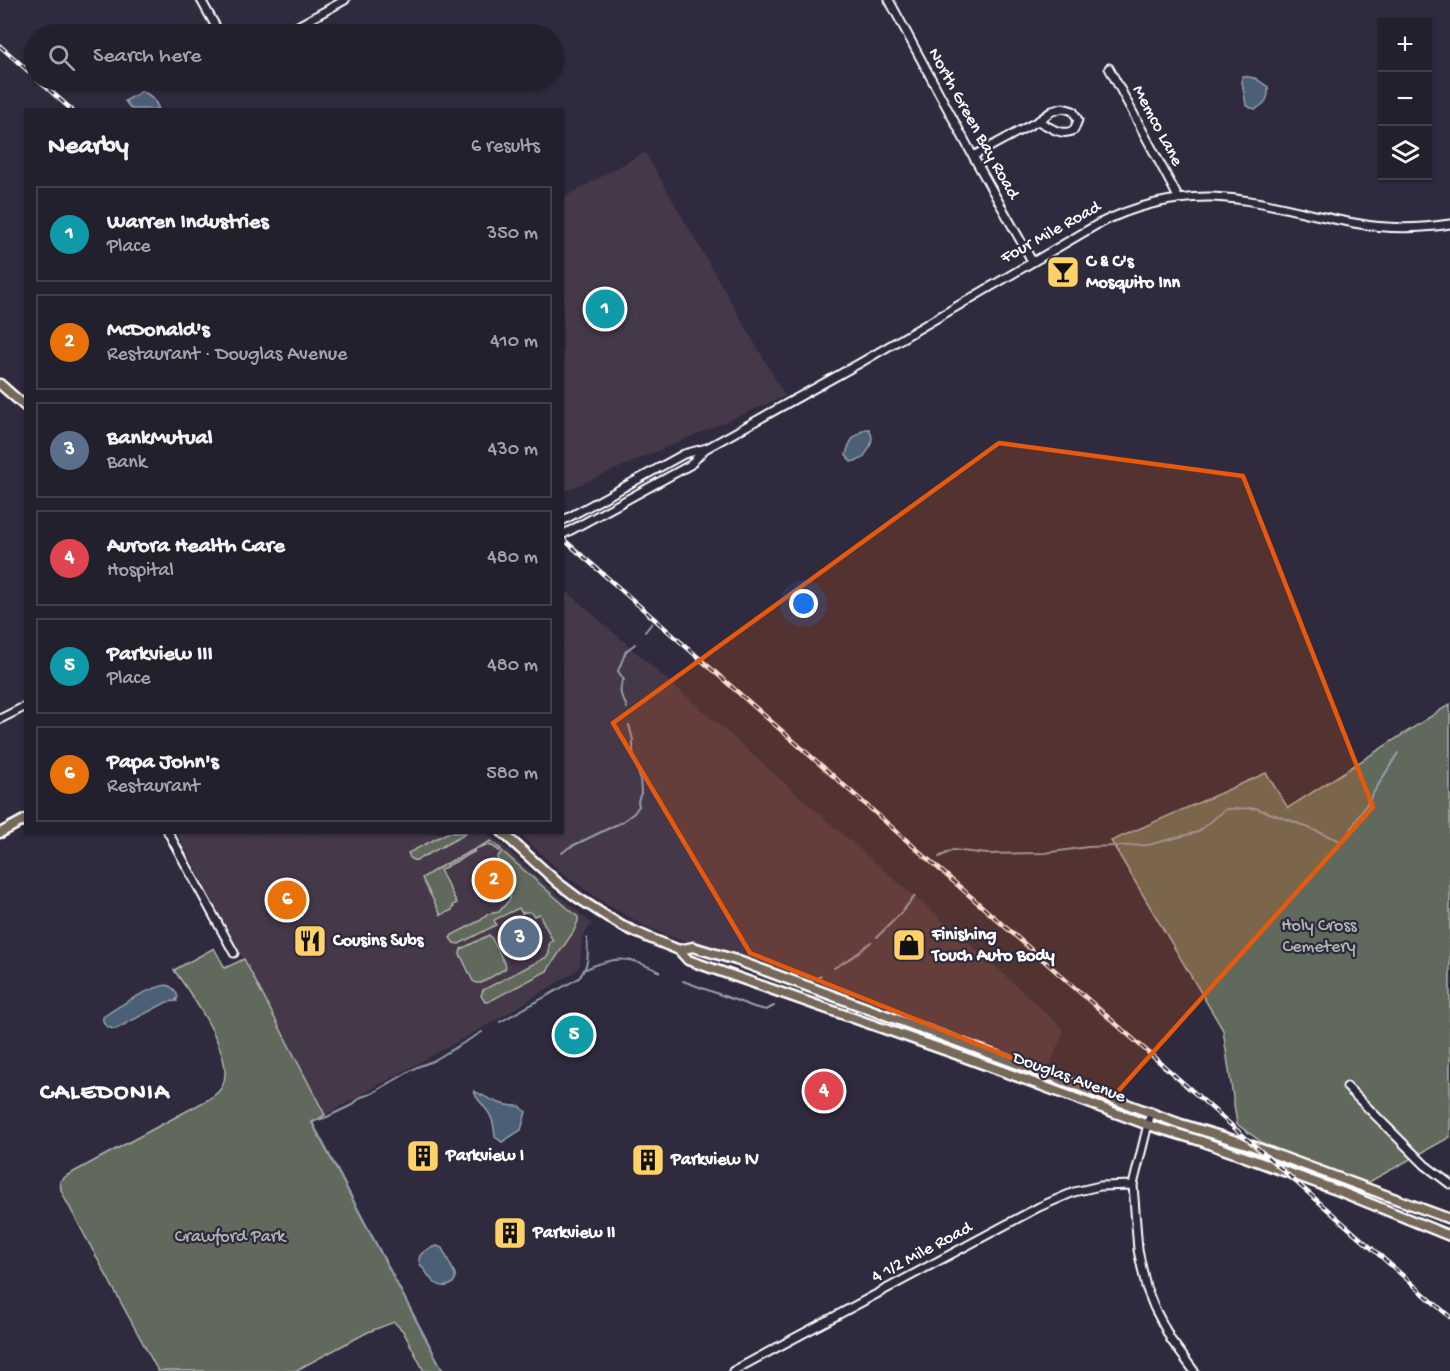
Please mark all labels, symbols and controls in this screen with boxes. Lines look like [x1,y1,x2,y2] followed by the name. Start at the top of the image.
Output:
[1378,18,1432,180] map controls
[1378,18,1432,72] button: +
[24,24,564,90] search box
[45,41,78,74] icon: search
[93,44,201,70] text: Search here
[923,45,1024,204] street label: North Green Bay Road
[1378,72,1432,126] button: −
[1127,82,1187,171] street label: Memco Lane
[1378,126,1432,180] button: layers
[48,132,129,163] text: Nearby
[471,136,540,159] text: 6 results
[997,196,1106,270] street label: Four Mile Road
[107,210,269,236] text: Warren Industries
[65,223,74,246] text: 1
[487,223,538,246] text: 350 m
[107,236,151,259] text: Place
[1085,252,1180,294] place label: C & C's Mosquito Inn
[1045,254,1081,290] bar icon: C & C's Mosquito Inn
[586,286,624,332] pin: 1
[107,318,210,344] text: McDonald's
[65,331,74,354] text: 2
[490,331,538,354] text: 410 m
[107,344,347,367] text: Restaurant · Douglas Avenue
[107,426,213,452] text: BankMutual
[64,439,75,462] text: 3
[488,439,538,462] text: 430 m
[107,452,147,475] text: Bank
[107,534,285,560] text: Aurora Health Care
[65,547,74,570] text: 4
[487,547,538,570] text: 480 m
[107,560,174,583] text: Hospital
[789,589,818,618] your location
[107,642,213,668] text: Parkview III
[64,655,75,678] text: 5
[487,655,538,678] text: 480 m
[107,668,151,691] text: Place
[107,750,219,776] text: Papa John's
[64,763,75,786] text: 6
[486,763,538,786] text: 580 m
[107,776,200,799] text: Restaurant
[474,858,514,902] pin: 2
[268,878,306,922] pin: 6
[500,916,540,960] pin: 3
[1281,916,1358,958] park label: Holy Cross Cemetery
[292,923,328,959] restaurant icon: Cousins Subs
[930,925,1055,967] place label: Finishing Touch Auto Body
[891,927,927,963] shop icon: Finishing Touch Auto Body
[332,931,425,952] place label: Cousins Subs
[554,1012,594,1058] pin: 5
[1009,1047,1129,1108] street label: Douglas Avenue
[804,1068,844,1114] pin: 4
[40,1079,170,1108] district label: CALEDONIA
[405,1138,441,1174] building icon: Parkview I
[630,1142,666,1178] building icon: Parkview IV
[445,1146,524,1167] place label: Parkview I
[670,1150,759,1171] place label: Parkview IV
[492,1215,528,1251] building icon: Parkview II
[868,1217,977,1288] street label: 4 1/2 Mile Road
[532,1223,615,1244] place label: Parkview II
[175,1227,287,1248] park label: Crawford Park

